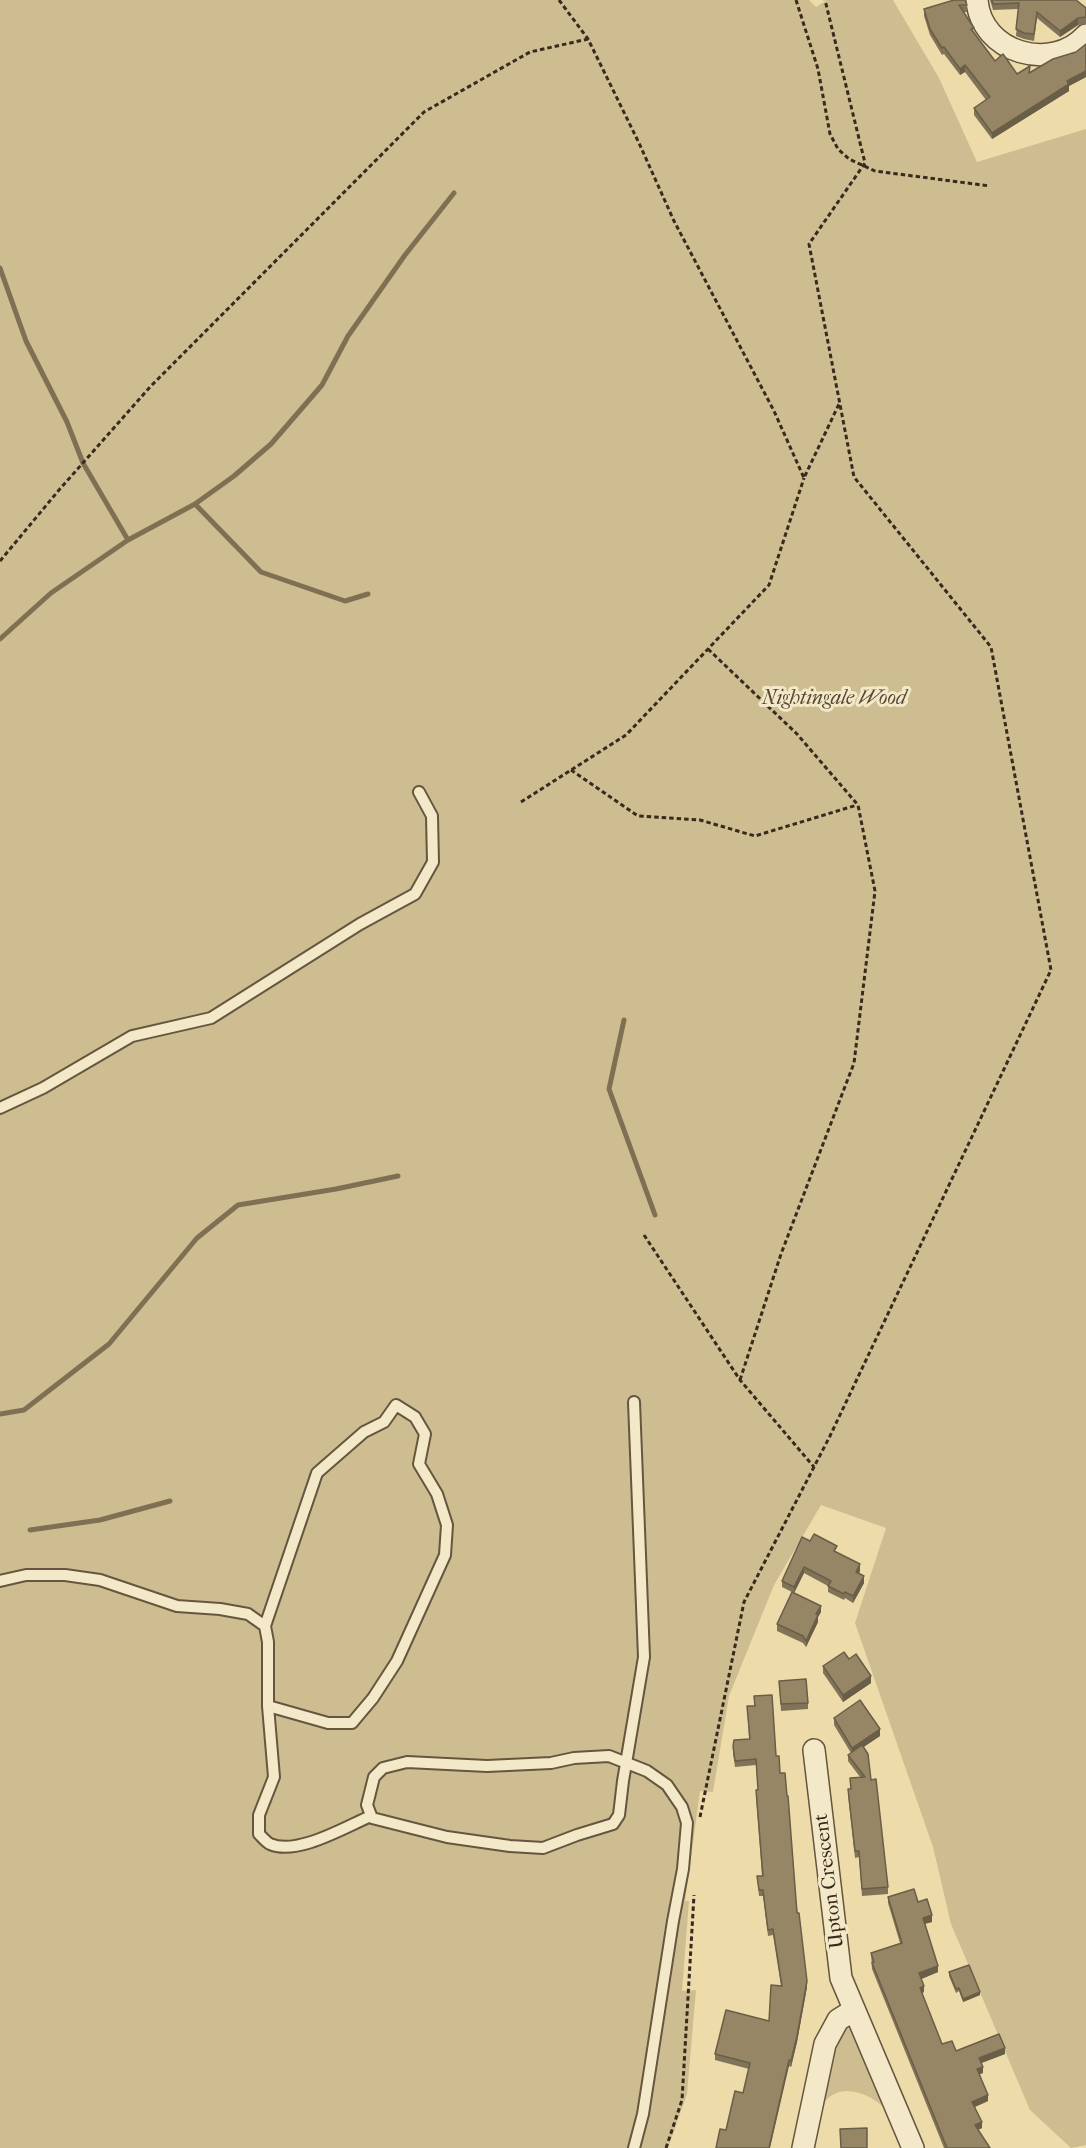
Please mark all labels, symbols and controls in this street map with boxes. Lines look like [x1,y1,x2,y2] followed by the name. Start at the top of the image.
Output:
[762,687,906,711] park label: Nightingale Wood
[810,1812,850,1950] street label: Upton Crescent

